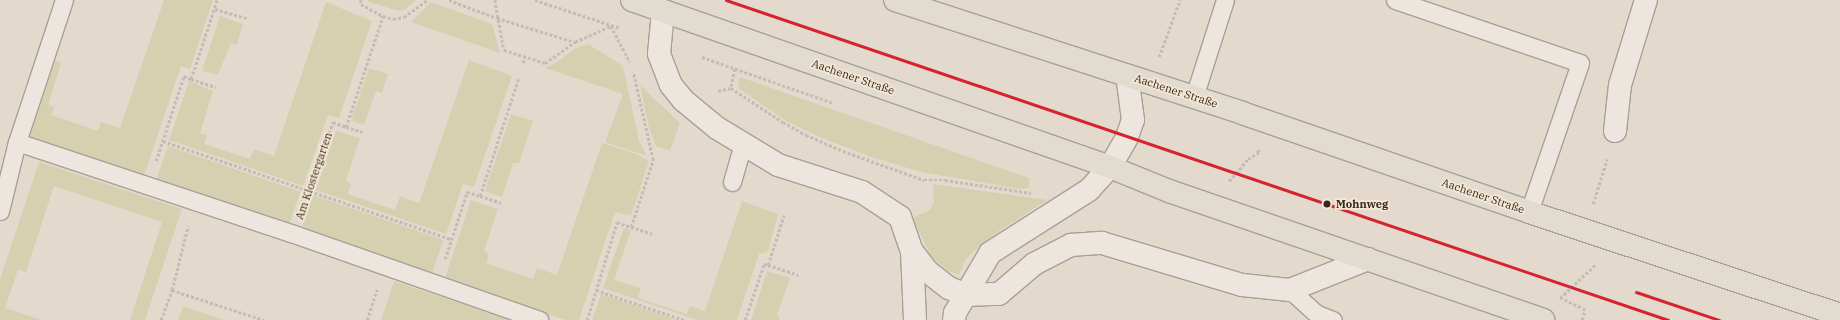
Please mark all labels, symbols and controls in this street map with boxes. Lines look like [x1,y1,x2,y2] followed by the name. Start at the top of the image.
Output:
[810,57,896,97] street label: Aachener Straße
[1133,71,1219,111] street label: Aachener Straße
[293,131,335,221] street label: Am Klostergarten
[1440,176,1526,216] street label: Aachener Straße
[1336,197,1388,211] place label: Mohnweg
[1321,198,1333,210] marker: Mohnweg

